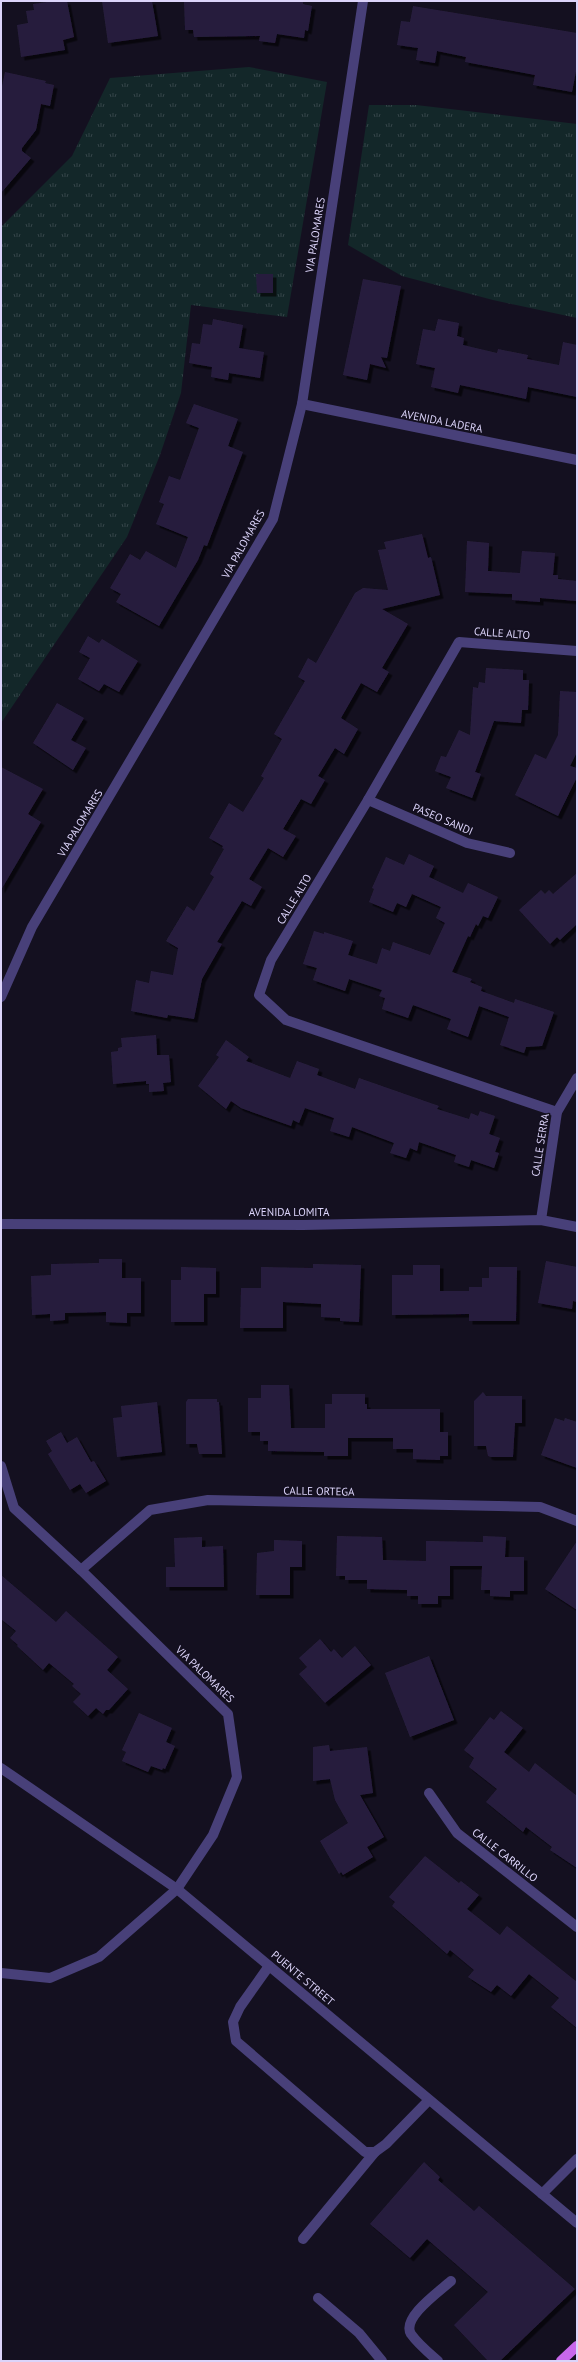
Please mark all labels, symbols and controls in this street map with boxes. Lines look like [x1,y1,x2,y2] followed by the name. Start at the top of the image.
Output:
[302,196,328,275] street label: VIA PALOMARES
[400,406,484,436] street label: AVENIDA LADERA
[218,507,268,582] street label: VIA PALOMARES
[474,624,530,642] street label: CALLE ALTO
[54,787,106,860] street label: VIA PALOMARES
[411,800,475,838] street label: PASEO SANDI
[274,871,314,927] street label: CALLE ALTO
[528,1112,552,1178] street label: CALLE SERRA
[249,1205,330,1219] street label: AVENIDA LOMITA
[283,1483,355,1499] street label: CALLE ORTEGA
[172,1642,237,1706] street label: VIA PALOMARES
[469,1825,541,1885] street label: CALLE CARRILLO
[269,1948,337,2008] street label: PUENTE STREET

